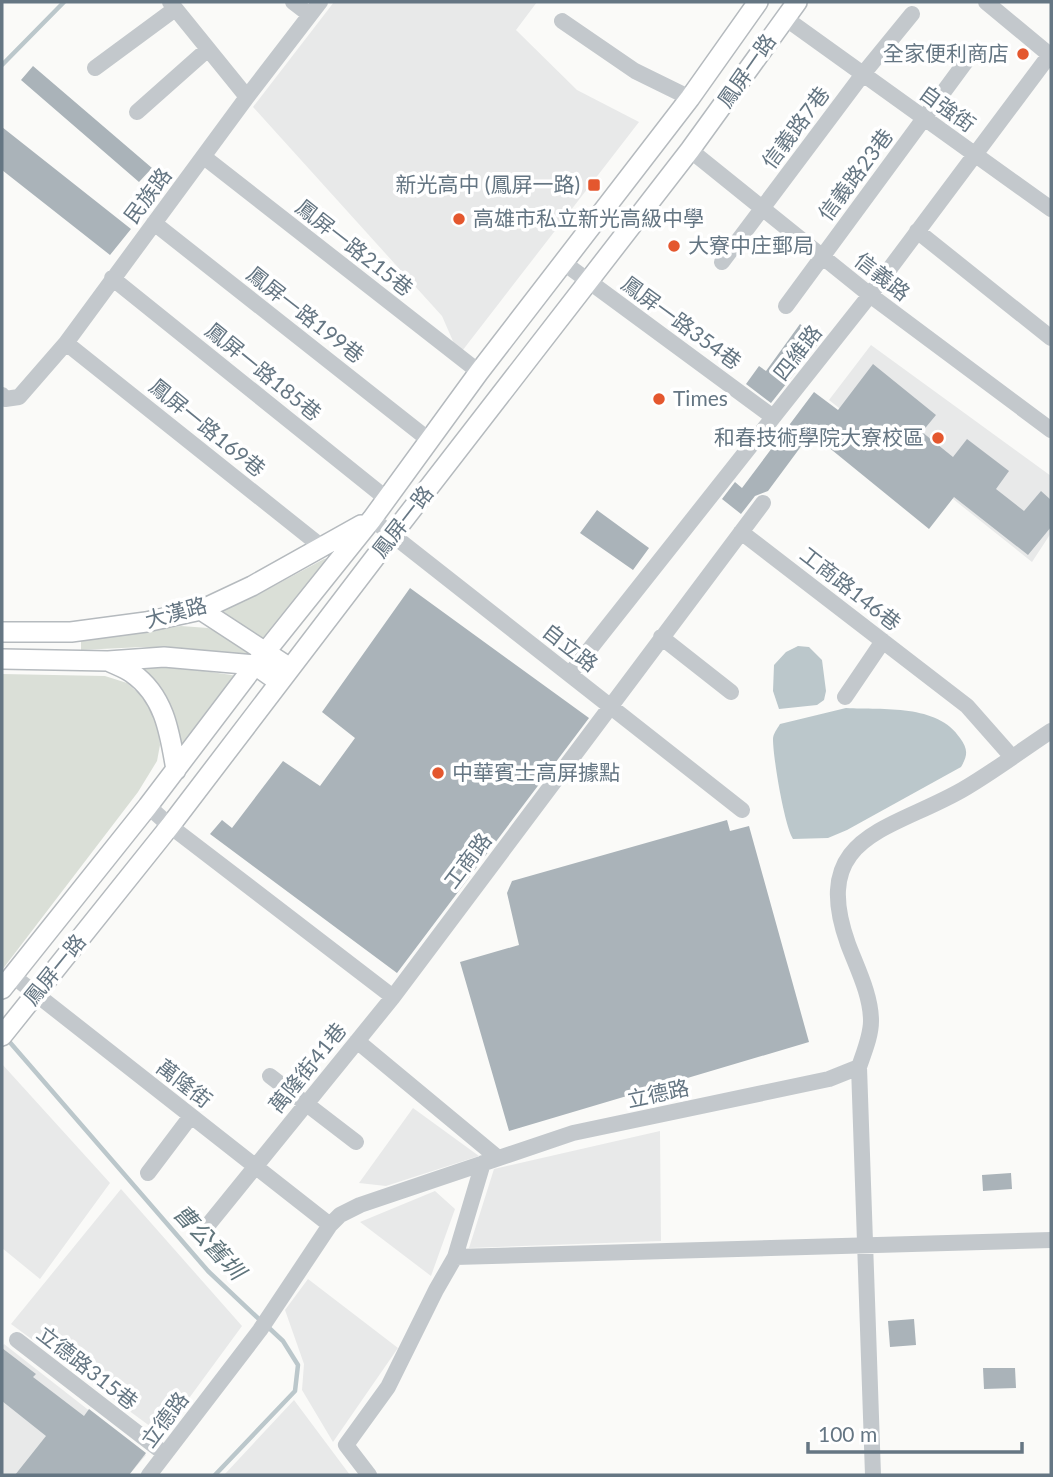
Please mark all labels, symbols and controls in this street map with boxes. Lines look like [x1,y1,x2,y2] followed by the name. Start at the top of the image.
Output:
[711,29,780,112] street label: 鳳屏一路
[883,40,1009,65] place label: 全家便利商店
[1015,46,1031,62] marker: 全家便利商店
[915,79,981,136] street label: 自強街
[756,81,834,173] street label: 信義路7巷
[812,123,897,225] street label: 信義路23巷
[118,162,176,228] street label: 民族路
[395,171,580,196] place label: 新光高中 (鳳屏一路)
[586,177,602,193] marker: 新光高中 (鳳屏一路)
[291,193,418,300] street label: 鳳屏一路215巷
[473,205,704,230] place label: 高雄市私立新光高級中學
[451,211,467,227] marker: 高雄市私立新光高級中學
[688,232,814,257] place label: 大寮中庄郵局
[666,238,682,254] marker: 大寮中庄郵局
[850,247,915,305] street label: 信義路
[242,260,369,367] street label: 鳳屏一路199巷
[617,270,746,373] street label: 鳳屏一路354巷
[201,317,327,425] street label: 鳳屏一路185巷
[768,320,826,385] street label: 四維路
[145,373,271,481] street label: 鳳屏一路169巷
[673,385,728,410] place label: Times
[651,391,667,407] marker: Times
[714,424,924,449] place label: 和春技術學院大寮校區
[930,430,946,446] marker: 和春技術學院大寮校區
[366,480,438,562] street label: 鳳屏一路
[796,541,906,635] street label: 工商路146巷
[142,591,209,632] street label: 大漢路
[538,618,603,676] street label: 自立路
[452,759,620,784] place label: 中華賓士高屏據點
[430,765,446,781] marker: 中華賓士高屏據點
[438,827,496,893] street label: 工商路
[18,929,90,1010] street label: 鳳屏一路
[263,1017,351,1117] street label: 萬隆街41巷
[152,1054,217,1112] street label: 萬隆街
[624,1074,691,1111] street label: 立德路
[168,1198,253,1287] water label: 曹公舊圳
[33,1320,143,1414] street label: 立德路315巷
[135,1386,193,1452] street label: 立德路
[808,1410,1021,1454] scale bar
[818,1421,877,1446] text: 100 m

